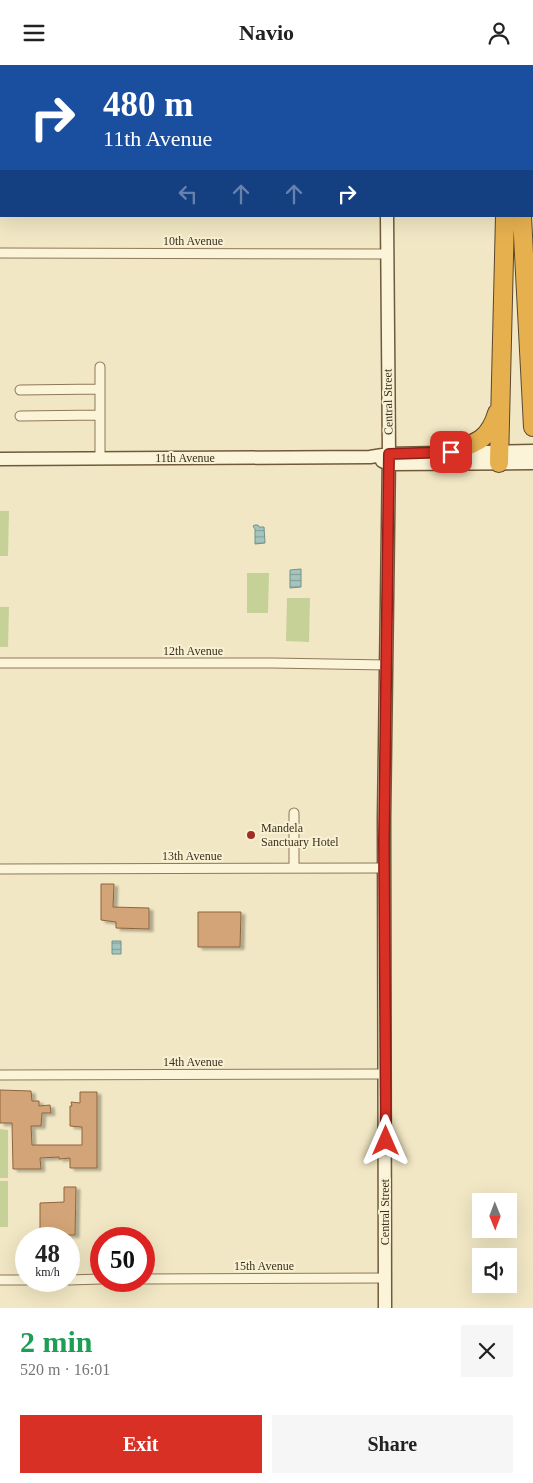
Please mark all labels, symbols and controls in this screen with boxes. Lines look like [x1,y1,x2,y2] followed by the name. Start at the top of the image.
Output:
[20,19,48,47] icon: menu
[485,19,513,47] icon: person
[239,20,294,45] text: Navio
[20,85,85,150] icon: right
[103,85,193,124] text: 480 m
[103,126,212,151] text: 11th Avenue
[174,180,202,208] icon: left
[227,180,255,208] icon: ahead
[280,180,308,208] icon: ahead
[333,180,361,208] icon: right
[163,234,223,248] street label: 10th Avenue
[380,368,396,435] street label: Central Street
[430,431,472,473] pin
[437,438,465,466] icon: arrive
[155,451,215,465] street label: 11th Avenue
[163,644,223,658] street label: 12th Avenue
[261,821,339,849] place label: Mandela Sanctuary Hotel
[245,829,257,841] marker: Mandela Sanctuary Hotel
[162,849,222,863] street label: 13th Avenue
[163,1055,223,1069] street label: 14th Avenue
[359,1114,411,1166] position arrow
[378,1178,392,1245] street label: Central Street
[472,1193,518,1237] north arrow
[472,1193,517,1293] map controls
[90,1227,155,1292] speed limit sign: 50
[35,1240,60,1267] text: 48
[472,1248,517,1293] button: sound
[234,1259,294,1273] street label: 15th Avenue
[35,1265,60,1279] text: km/h
[20,1325,93,1358] text: 2 min
[461,1325,513,1377] button: close
[20,1361,110,1378] text: 520 m · 16:01
[20,1415,262,1473] button: Exit
[272,1415,513,1473] button: Share

